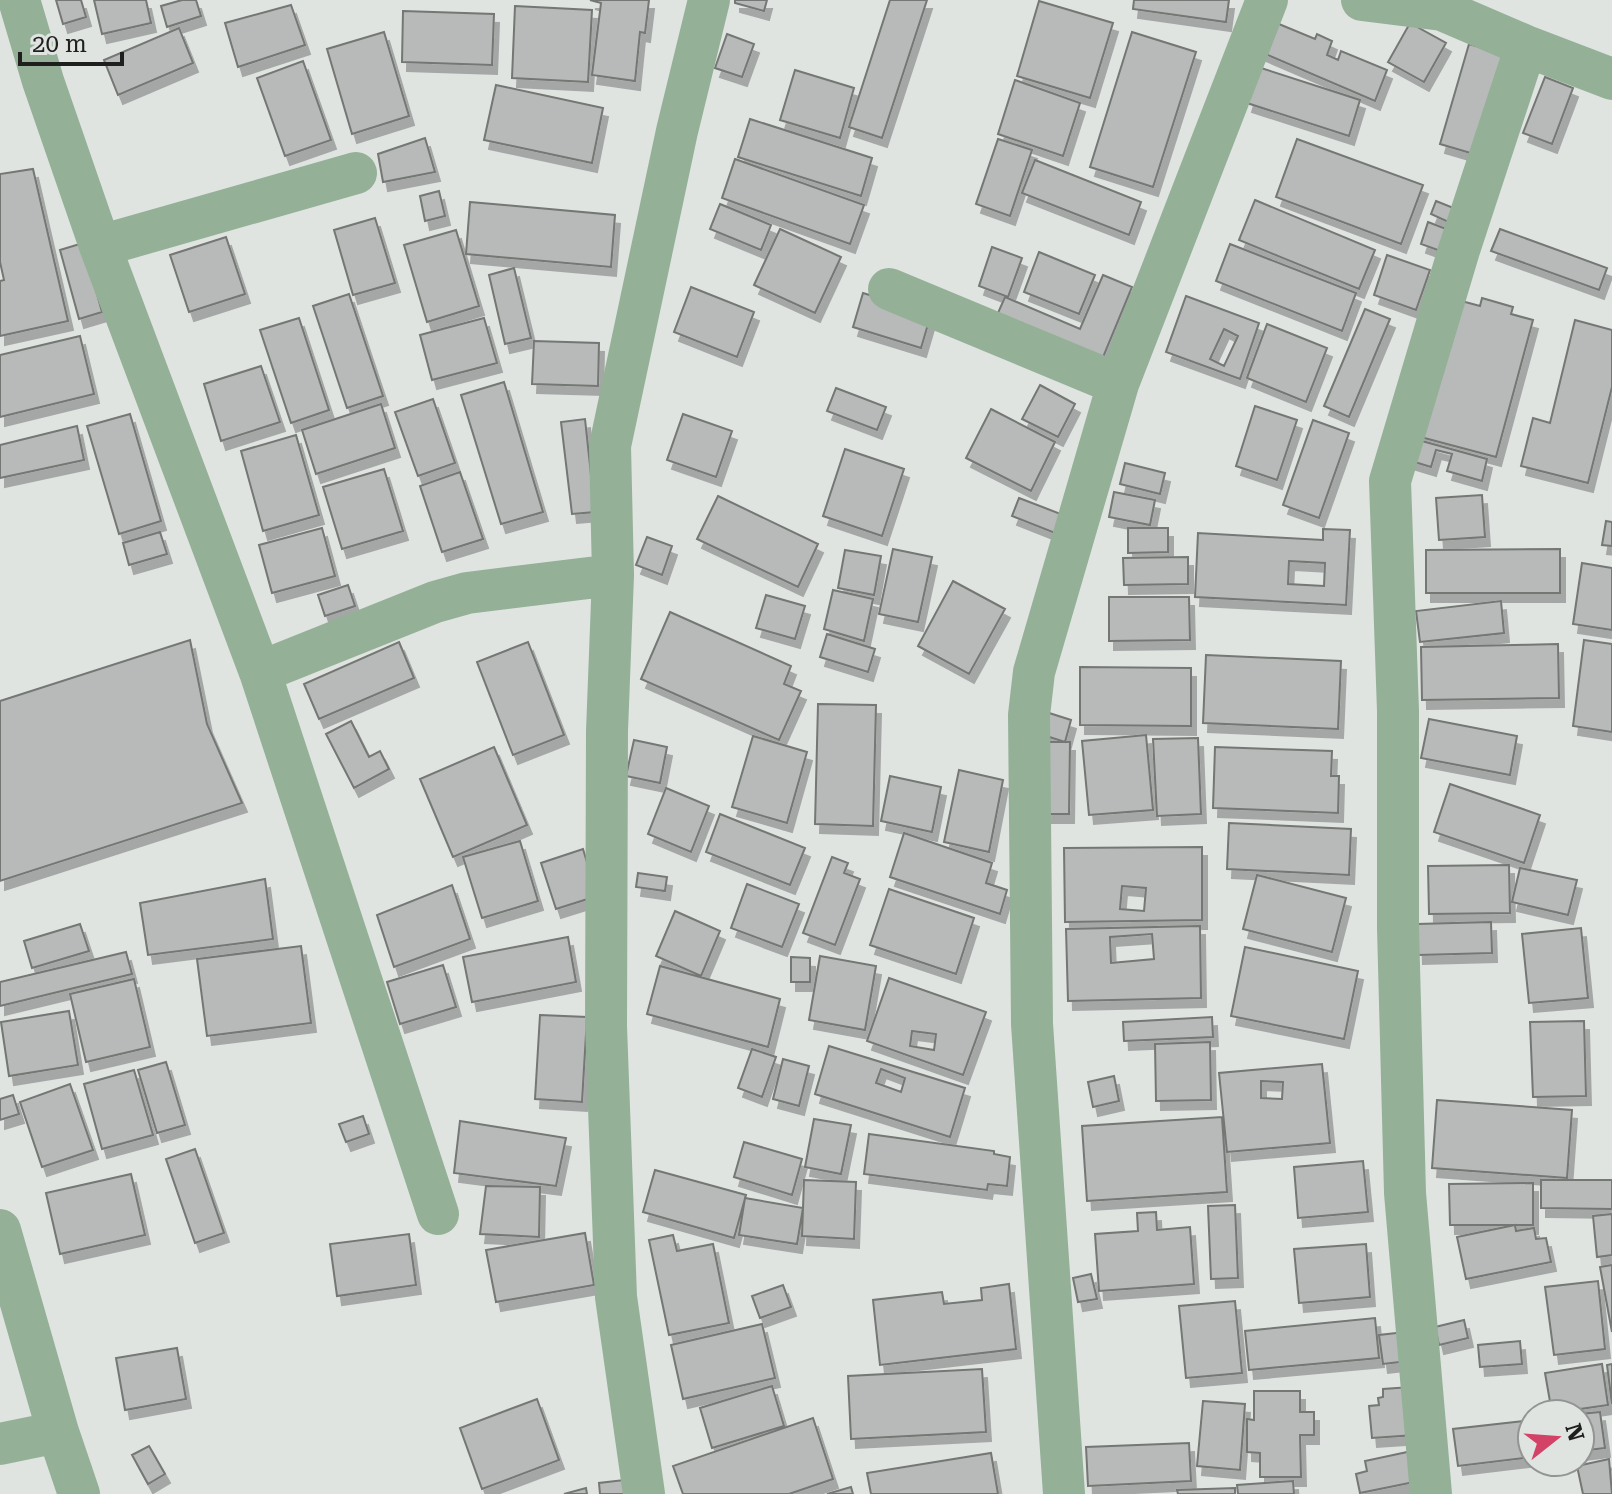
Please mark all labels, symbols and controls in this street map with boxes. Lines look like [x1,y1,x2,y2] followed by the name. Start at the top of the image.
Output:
[20,16,122,66] scale bar
[32,30,87,58] text: 20 m
[1516,1398,1596,1478] north arrow
[1560,1421,1589,1444] text: N

